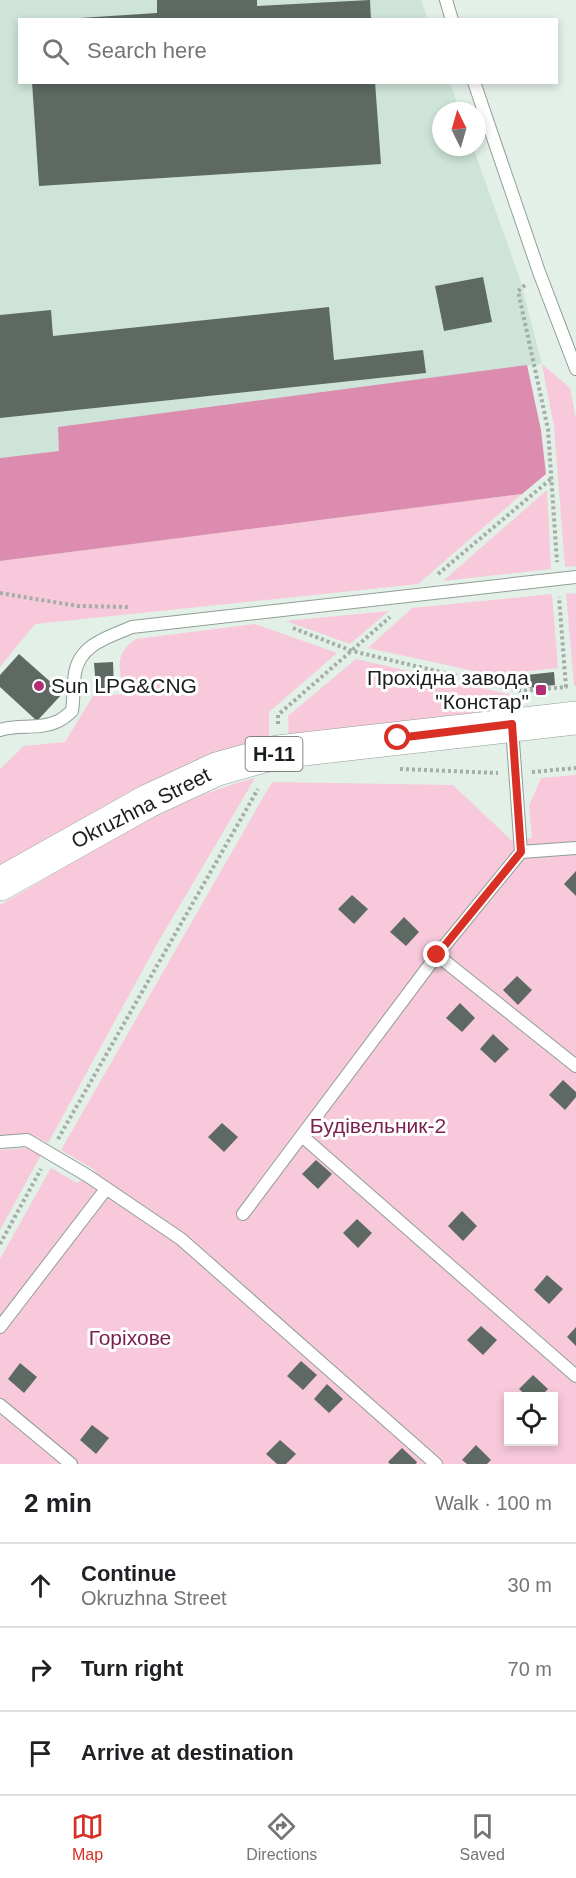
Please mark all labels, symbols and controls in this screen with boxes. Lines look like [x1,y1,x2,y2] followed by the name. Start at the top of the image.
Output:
[18,18,558,84] search box
[39,35,72,68] icon: search
[87,38,207,63] text: Search here
[432,102,486,156] north arrow
[367,666,529,713] place label: Прохідна завода "Констар"
[51,674,197,697] place label: Sun LPG&CNG
[32,679,46,693] marker: Sun LPG&CNG
[534,683,548,697] marker: Прохідна завода "Констар"
[384,724,410,750] route start
[246,737,302,771] road number: Н-11
[67,763,214,853] street label: Okruzhna Street
[423,941,449,967] route end
[310,1114,446,1137] park label: Будівельник-2
[89,1326,171,1349] park label: Горіхове
[504,1392,558,1446] map controls
[504,1392,558,1446] button: locate
[24,1488,92,1518] text: 2 min
[435,1492,552,1514] text: Walk · 100 m
[81,1561,176,1586] text: Continue
[24,1569,57,1602] icon: ahead
[508,1574,552,1596] text: 30 m
[81,1587,227,1609] text: Okruzhna Street
[24,1653,57,1686] icon: right
[81,1656,183,1681] text: Turn right
[508,1658,552,1680] text: 70 m
[24,1737,57,1770] icon: arrive
[81,1740,294,1765] text: Arrive at destination
[71,1810,104,1864] tab: Map
[246,1810,317,1864] tab: Directions
[460,1810,505,1864] tab: Saved

